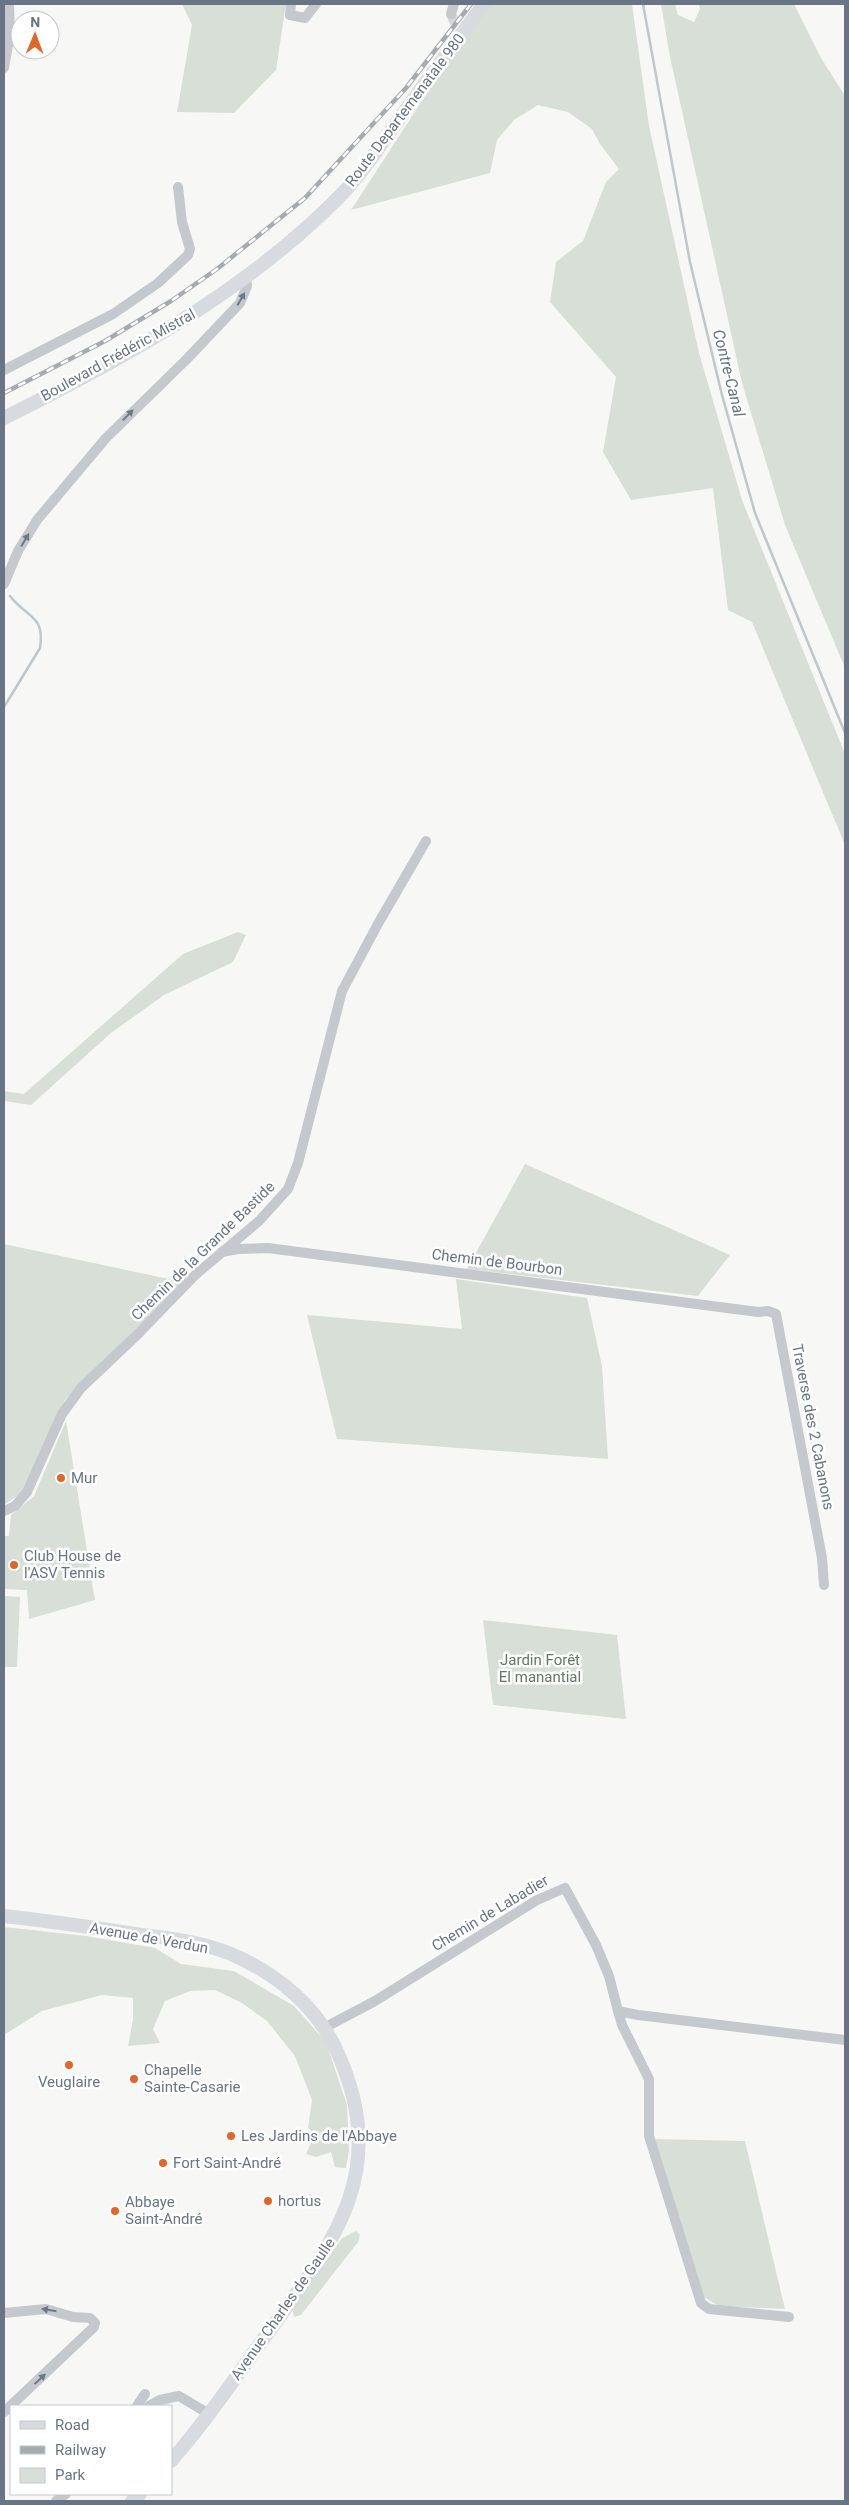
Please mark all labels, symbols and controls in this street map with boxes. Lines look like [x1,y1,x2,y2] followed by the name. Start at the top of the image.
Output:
[10,10,60,60] north arrow
[30,14,40,30] text: N
[342,30,468,190] street label: Route Departemenatale 980
[237,291,245,306] one-way arrow
[38,305,198,405] street label: Boulevard Frédéric Mistral
[709,327,749,419] water label: Contre-Canal
[122,410,134,422] one-way arrow
[20,534,29,547] one-way arrow
[128,1178,278,1324] street label: Chemin de la Grande Bastide
[431,1245,563,1279] street label: Chemin de Bourbon
[788,1343,838,1511] street label: Traverse des 2 Cabanons
[71,1469,97,1487] place label: Mur
[55,1472,67,1484] marker: Mur
[24,1547,121,1582] place label: Club House de l'ASV Tennis
[8,1559,20,1571] marker: Club House de l'ASV Tennis
[499,1651,581,1686] park label: Jardin Forêt El manantial
[428,1871,552,1955] street label: Chemin de Labadier
[88,1919,210,1957] street label: Avenue de Verdun
[63,2059,75,2071] marker: Veuglaire
[144,2061,241,2096] place label: Chapelle Sainte-Casarie
[38,2073,100,2091] place label: Veuglaire
[128,2073,140,2085] marker: Chapelle Sainte-Casarie
[241,2127,397,2145] place label: Les Jardins de l'Abbaye
[225,2130,237,2142] marker: Les Jardins de l'Abbaye
[173,2154,281,2172] place label: Fort Saint-André
[157,2157,169,2169] marker: Fort Saint-André
[278,2192,321,2210] place label: hortus
[125,2193,203,2228] place label: Abbaye Saint-André
[262,2195,274,2207] marker: hortus
[109,2205,121,2217] marker: Abbaye Saint-André
[227,2235,339,2383] street label: Avenue Charles de Gaulle
[41,2306,57,2314] one-way arrow
[34,2373,46,2385] one-way arrow
[10,2405,172,2495] legend
[55,2416,89,2434] text: Road
[55,2441,106,2459] text: Railway
[55,2466,86,2484] text: Park

